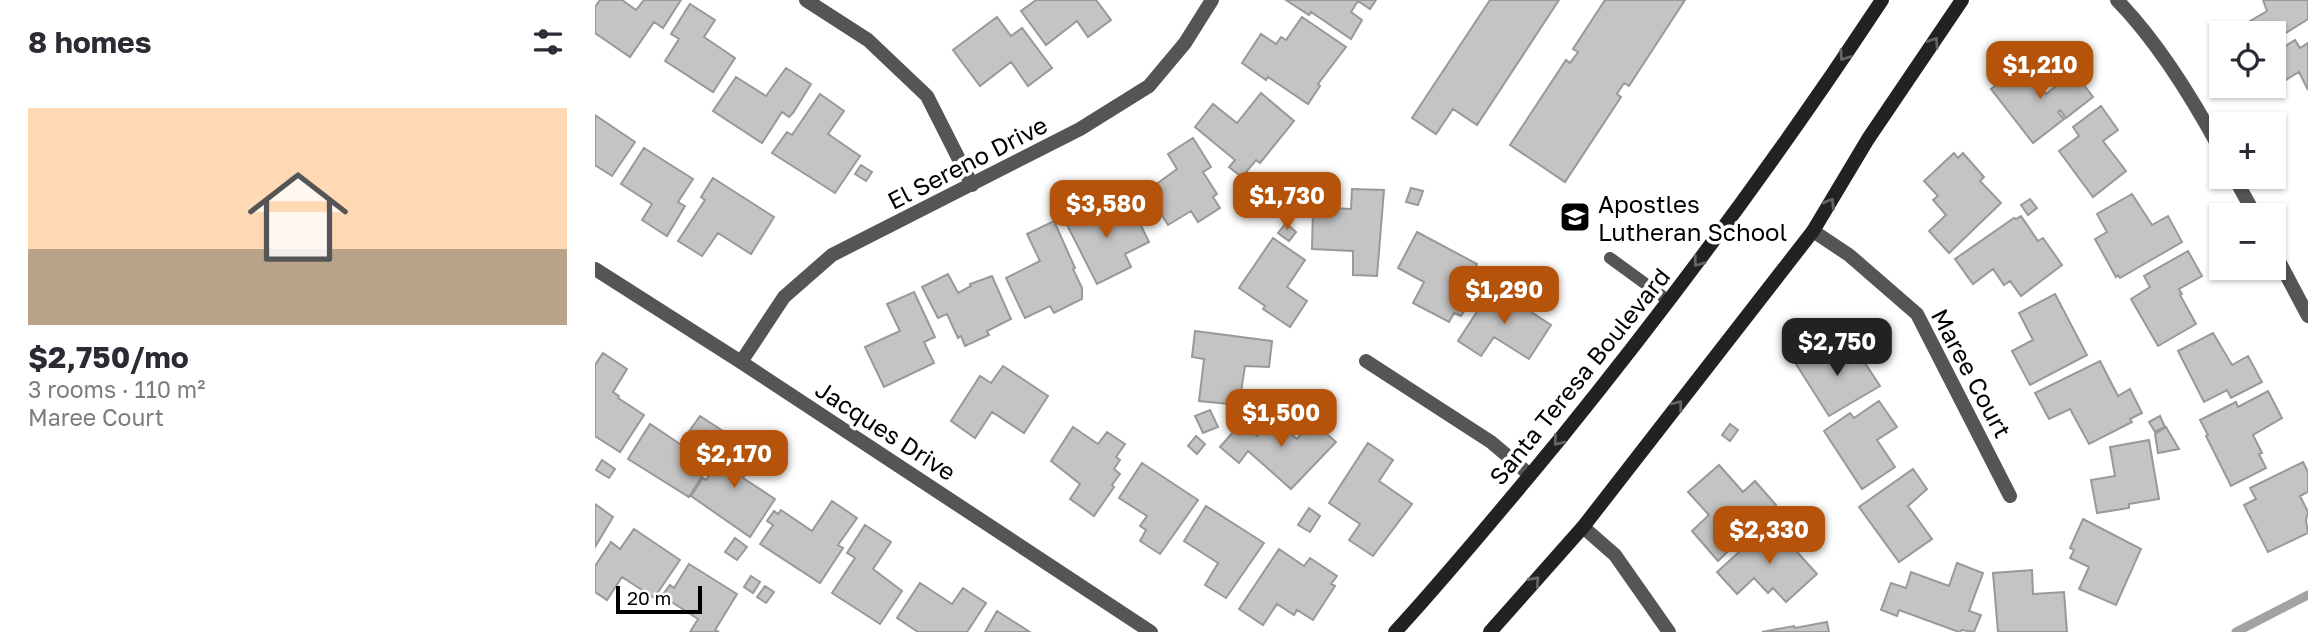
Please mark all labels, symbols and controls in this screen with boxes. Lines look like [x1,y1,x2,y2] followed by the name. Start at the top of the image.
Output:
[2209,21,2286,280] map controls
[2209,21,2286,98] button: locate
[529,23,567,61] icon: filters
[28,24,152,60] text: 8 homes
[1925,37,1938,50] one-way arrow
[1983,42,2097,101] pin: $1,210
[1839,49,1852,62] one-way arrow
[2002,50,2078,78] text: $1,210
[882,109,1052,215] street label: El Sereno Drive
[2209,112,2286,189] button: +
[235,154,361,280] icon: home
[1230,173,1344,232] pin: $1,730
[1049,180,1163,240] pin: $3,580
[1249,181,1325,209] text: $1,730
[1066,189,1146,217] text: $3,580
[1598,189,1787,246] place label: Apostles Lutheran School
[1821,198,1834,211] one-way arrow
[1558,200,1592,234] school or university icon: Apostles Lutheran School
[2209,203,2286,280] button: −
[1693,254,1706,266] one-way arrow
[1483,262,1675,490] street label: Santa Teresa Boulevard
[1447,266,1561,326] pin: $1,290
[1465,275,1543,303] text: $1,290
[1926,304,2018,442] street label: Maree Court
[1780,318,1894,378] pin: $2,750
[1798,327,1876,355] text: $2,750
[28,339,189,375] text: $2,750/mo
[810,374,962,486] street label: Jacques Drive
[28,375,205,403] text: 3 rooms · 110 m²
[1224,390,1338,449] pin: $1,500
[1242,398,1320,426] text: $1,500
[1670,400,1683,412] one-way arrow
[28,403,164,431] text: Maree Court
[677,430,791,490] pin: $2,170
[1554,432,1566,445] one-way arrow
[696,439,772,467] text: $2,170
[1712,506,1826,566] pin: $2,330
[1729,515,1809,543] text: $2,330
[1527,576,1539,589] one-way arrow
[616,583,702,615] scale bar
[627,586,671,609] text: 20 m

